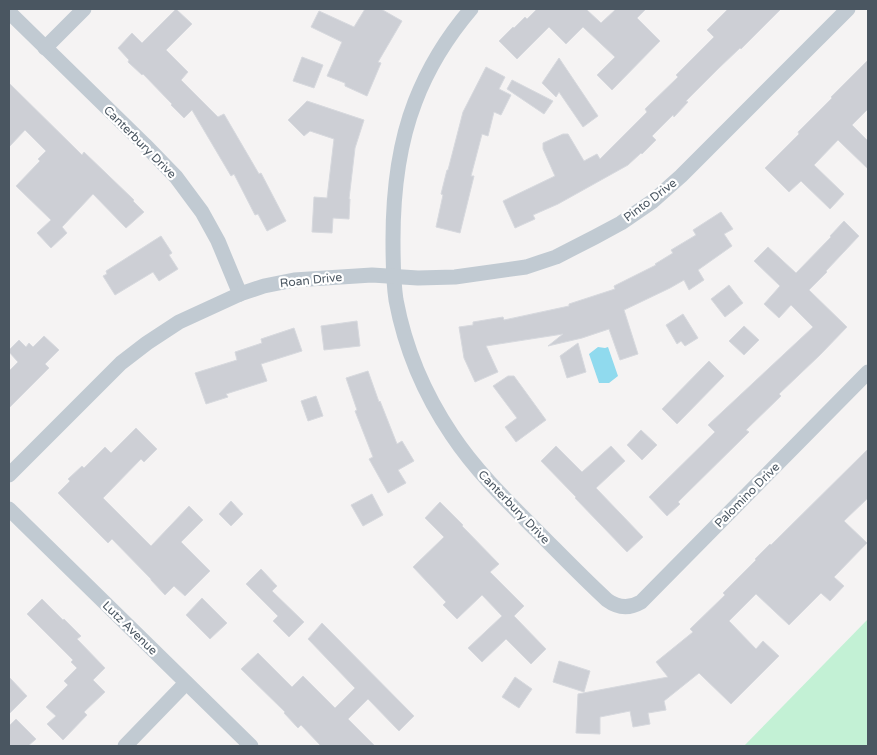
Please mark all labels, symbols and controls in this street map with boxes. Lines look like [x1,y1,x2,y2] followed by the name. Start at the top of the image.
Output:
[101,103,179,181] street label: Canterbury Drive
[621,175,679,224] street label: Pinto Drive
[279,270,343,290] street label: Roan Drive
[712,459,783,530] street label: Palomino Drive
[475,467,553,547] street label: Canterbury Drive
[100,598,160,658] street label: Lutz Avenue

